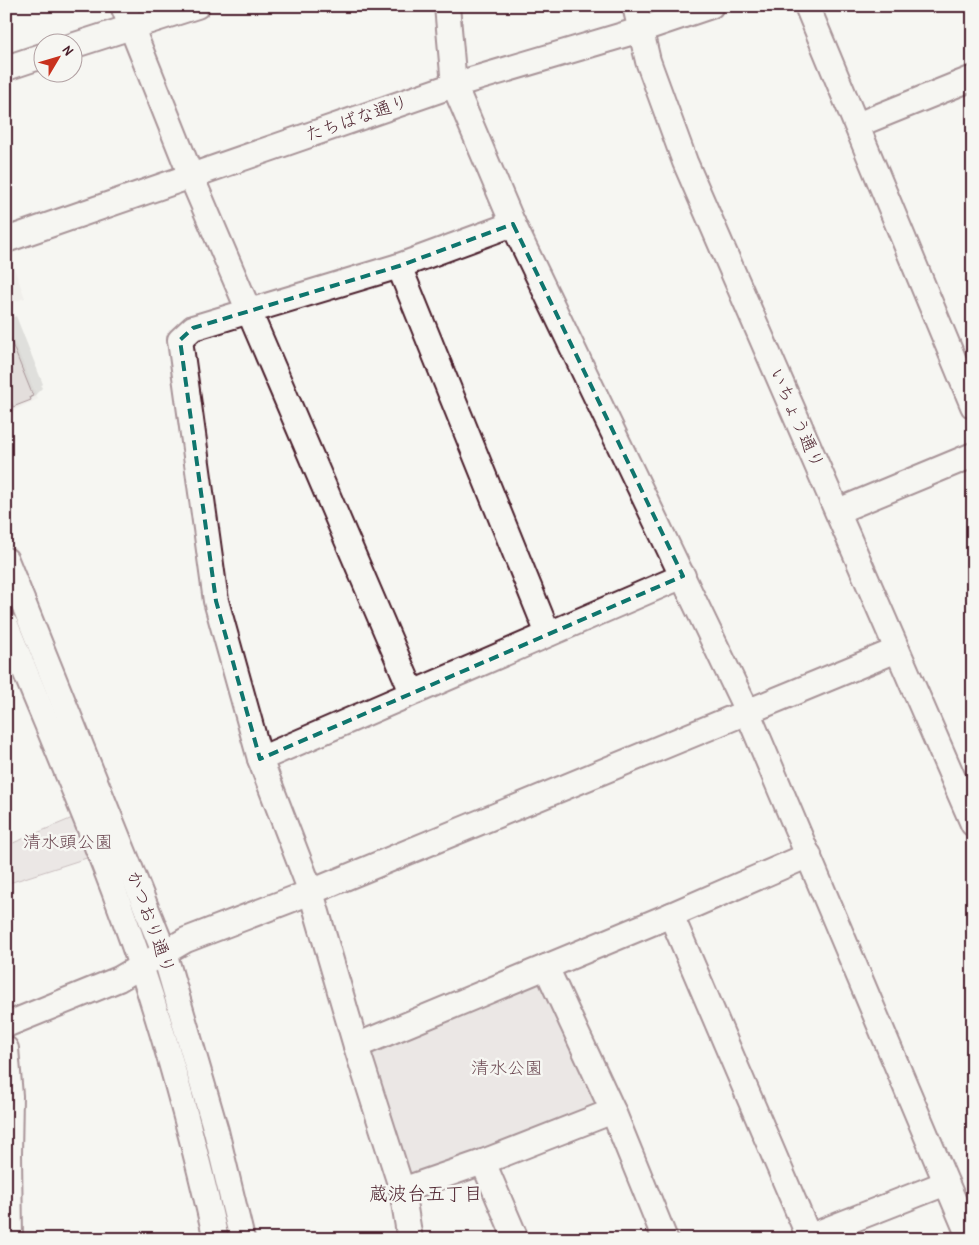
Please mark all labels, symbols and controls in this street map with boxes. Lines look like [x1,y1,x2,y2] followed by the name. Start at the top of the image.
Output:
[32,32,82,82] north arrow
[59,41,79,59] text: N
[302,88,412,147] street label: たちばな通り
[764,363,831,472] street label: いちょう通り
[23,829,113,854] park label: 清水頭公園
[121,867,182,977] street label: かつおり通り
[471,1055,543,1080] park label: 清水公園
[369,1180,483,1206] district label: 蔵波台五丁目

